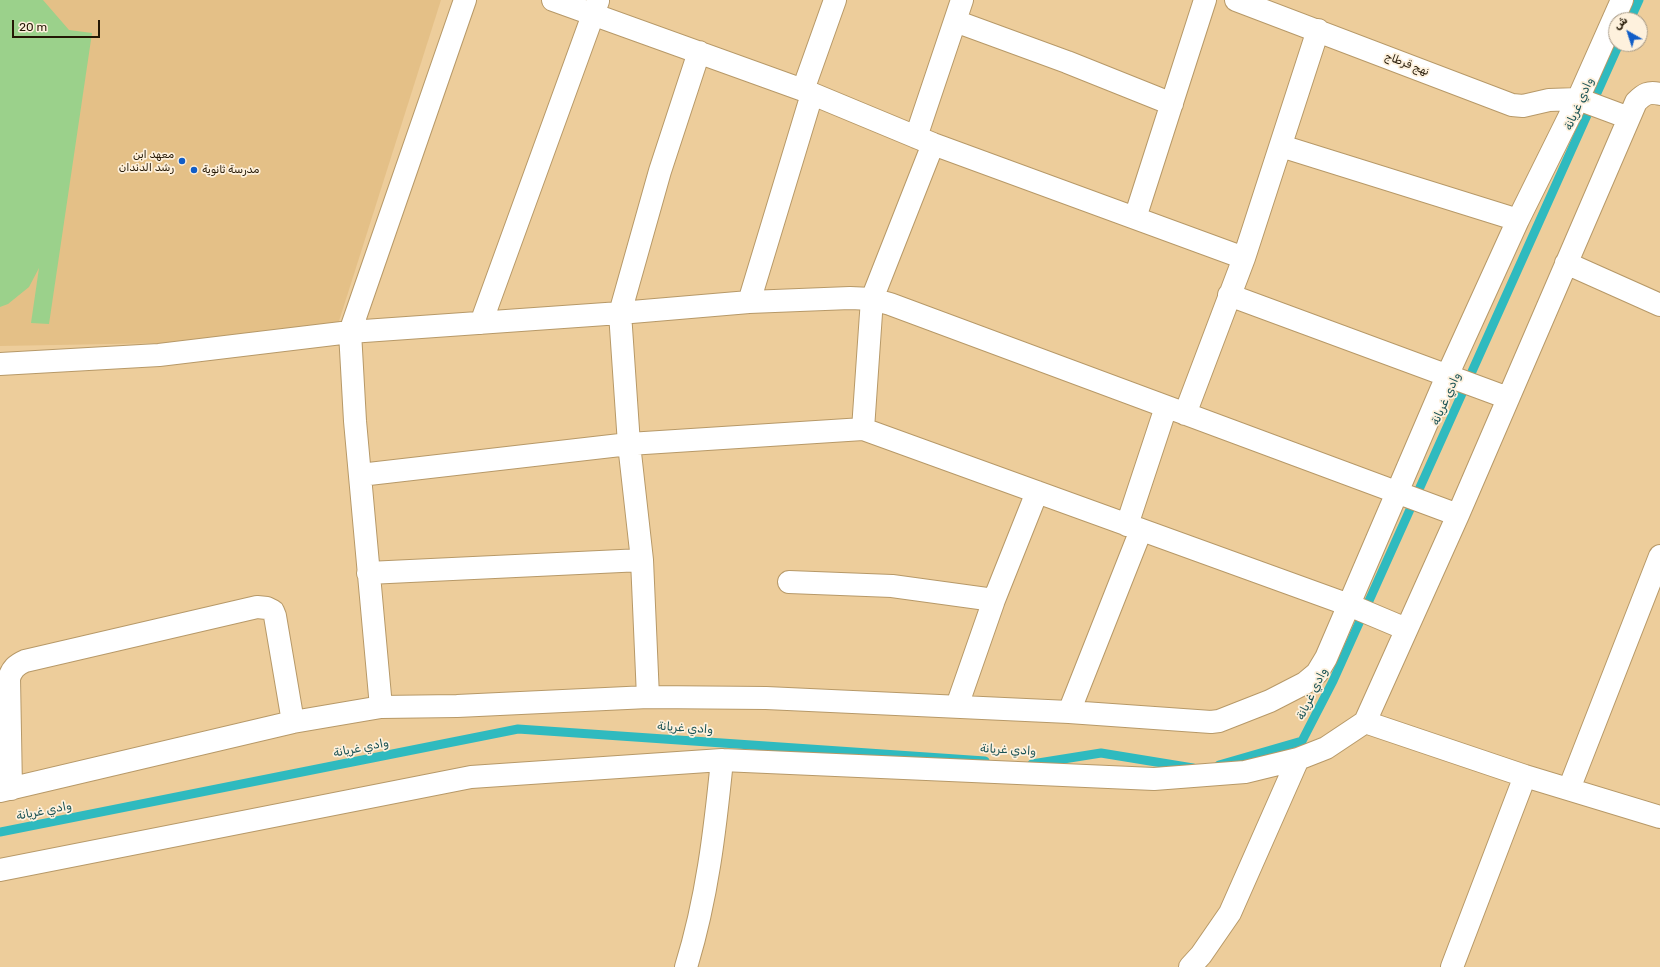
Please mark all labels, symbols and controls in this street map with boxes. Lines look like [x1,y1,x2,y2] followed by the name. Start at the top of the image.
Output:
[14,12,102,38] scale bar
[1608,12,1648,52] north arrow
[1611,14,1630,32] text: ش
[19,20,47,34] text: 20 m
[1383,50,1431,78] street label: نهج قرطاج
[1561,75,1597,133] water label: وادي غريانة
[119,148,174,174] place label: معهد ابن رشد الدندان
[177,156,187,166] marker: معهد ابن رشد الدندان
[202,163,259,177] place label: مدرسة ثانوية
[189,165,199,175] marker: مدرسة ثانوية
[1428,370,1464,428] water label: وادي غريانة
[1293,666,1331,722] water label: وادي غريانة
[656,719,714,737] water label: وادي غريانة
[332,736,390,760] water label: وادي غريانة
[980,741,1036,759] water label: وادي غريانة
[15,799,73,823] water label: وادي غريانة

